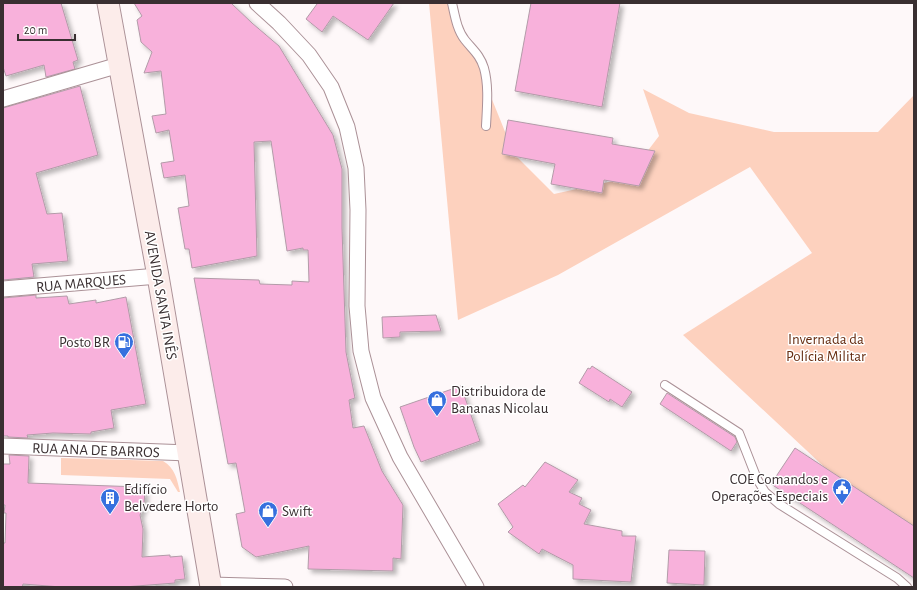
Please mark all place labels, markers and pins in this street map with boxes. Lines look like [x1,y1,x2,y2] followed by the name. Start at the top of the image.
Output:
[113,331,135,359] fuel station icon: Posto BR
[59,335,110,350] place label: Posto BR
[451,384,549,416] place label: Distribuidora de Bananas Nicolau
[426,389,448,417] shop icon: Distribuidora de Bananas Nicolau
[711,472,828,504] place label: COE Comandos e Operações Especiais
[831,477,853,505] public building icon: COE Comandos e Operações Especiais
[124,482,218,514] place label: Edifício Belvedere Horto
[99,487,121,515] building icon: Edifício Belvedere Horto
[257,500,279,528] shop icon: Swift
[282,504,312,519] place label: Swift

